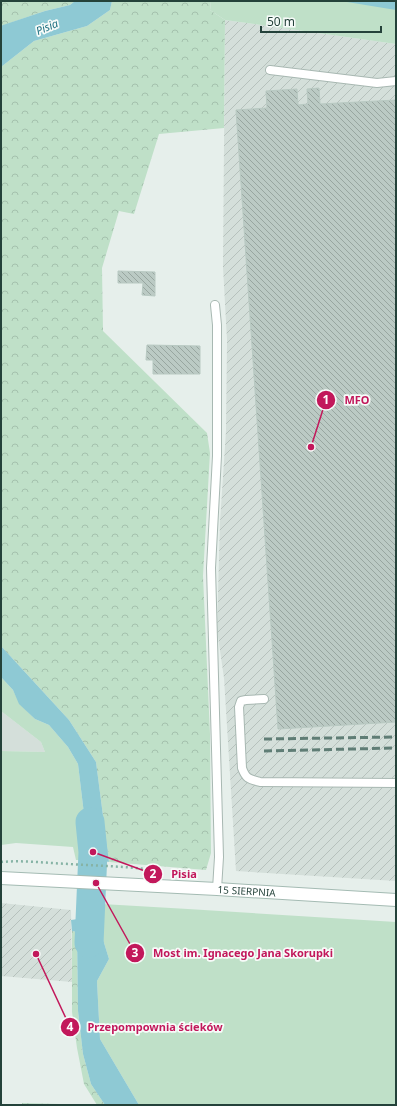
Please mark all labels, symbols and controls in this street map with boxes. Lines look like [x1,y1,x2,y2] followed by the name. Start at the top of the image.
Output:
[261,8,381,34] scale bar
[267,13,295,30] text: 50 m
[33,15,61,38] water label: Pisia
[316,388,378,411] callout: MFO
[323,391,329,408] text: 1
[344,392,370,407] text: MFO
[143,862,205,885] callout: Pisia
[150,865,157,882] text: 2
[171,866,197,881] text: Pisia
[217,882,277,900] street label: 15 SIERPNIA
[125,941,341,964] callout: Most im. Ignacego Jana Skorupki
[132,944,139,961] text: 3
[153,945,333,960] text: Most im. Ignacego Jana Skorupki
[60,1016,231,1039] callout: Przepompownia ścieków
[67,1018,74,1035] text: 4
[87,1019,223,1034] text: Przepompownia ścieków

